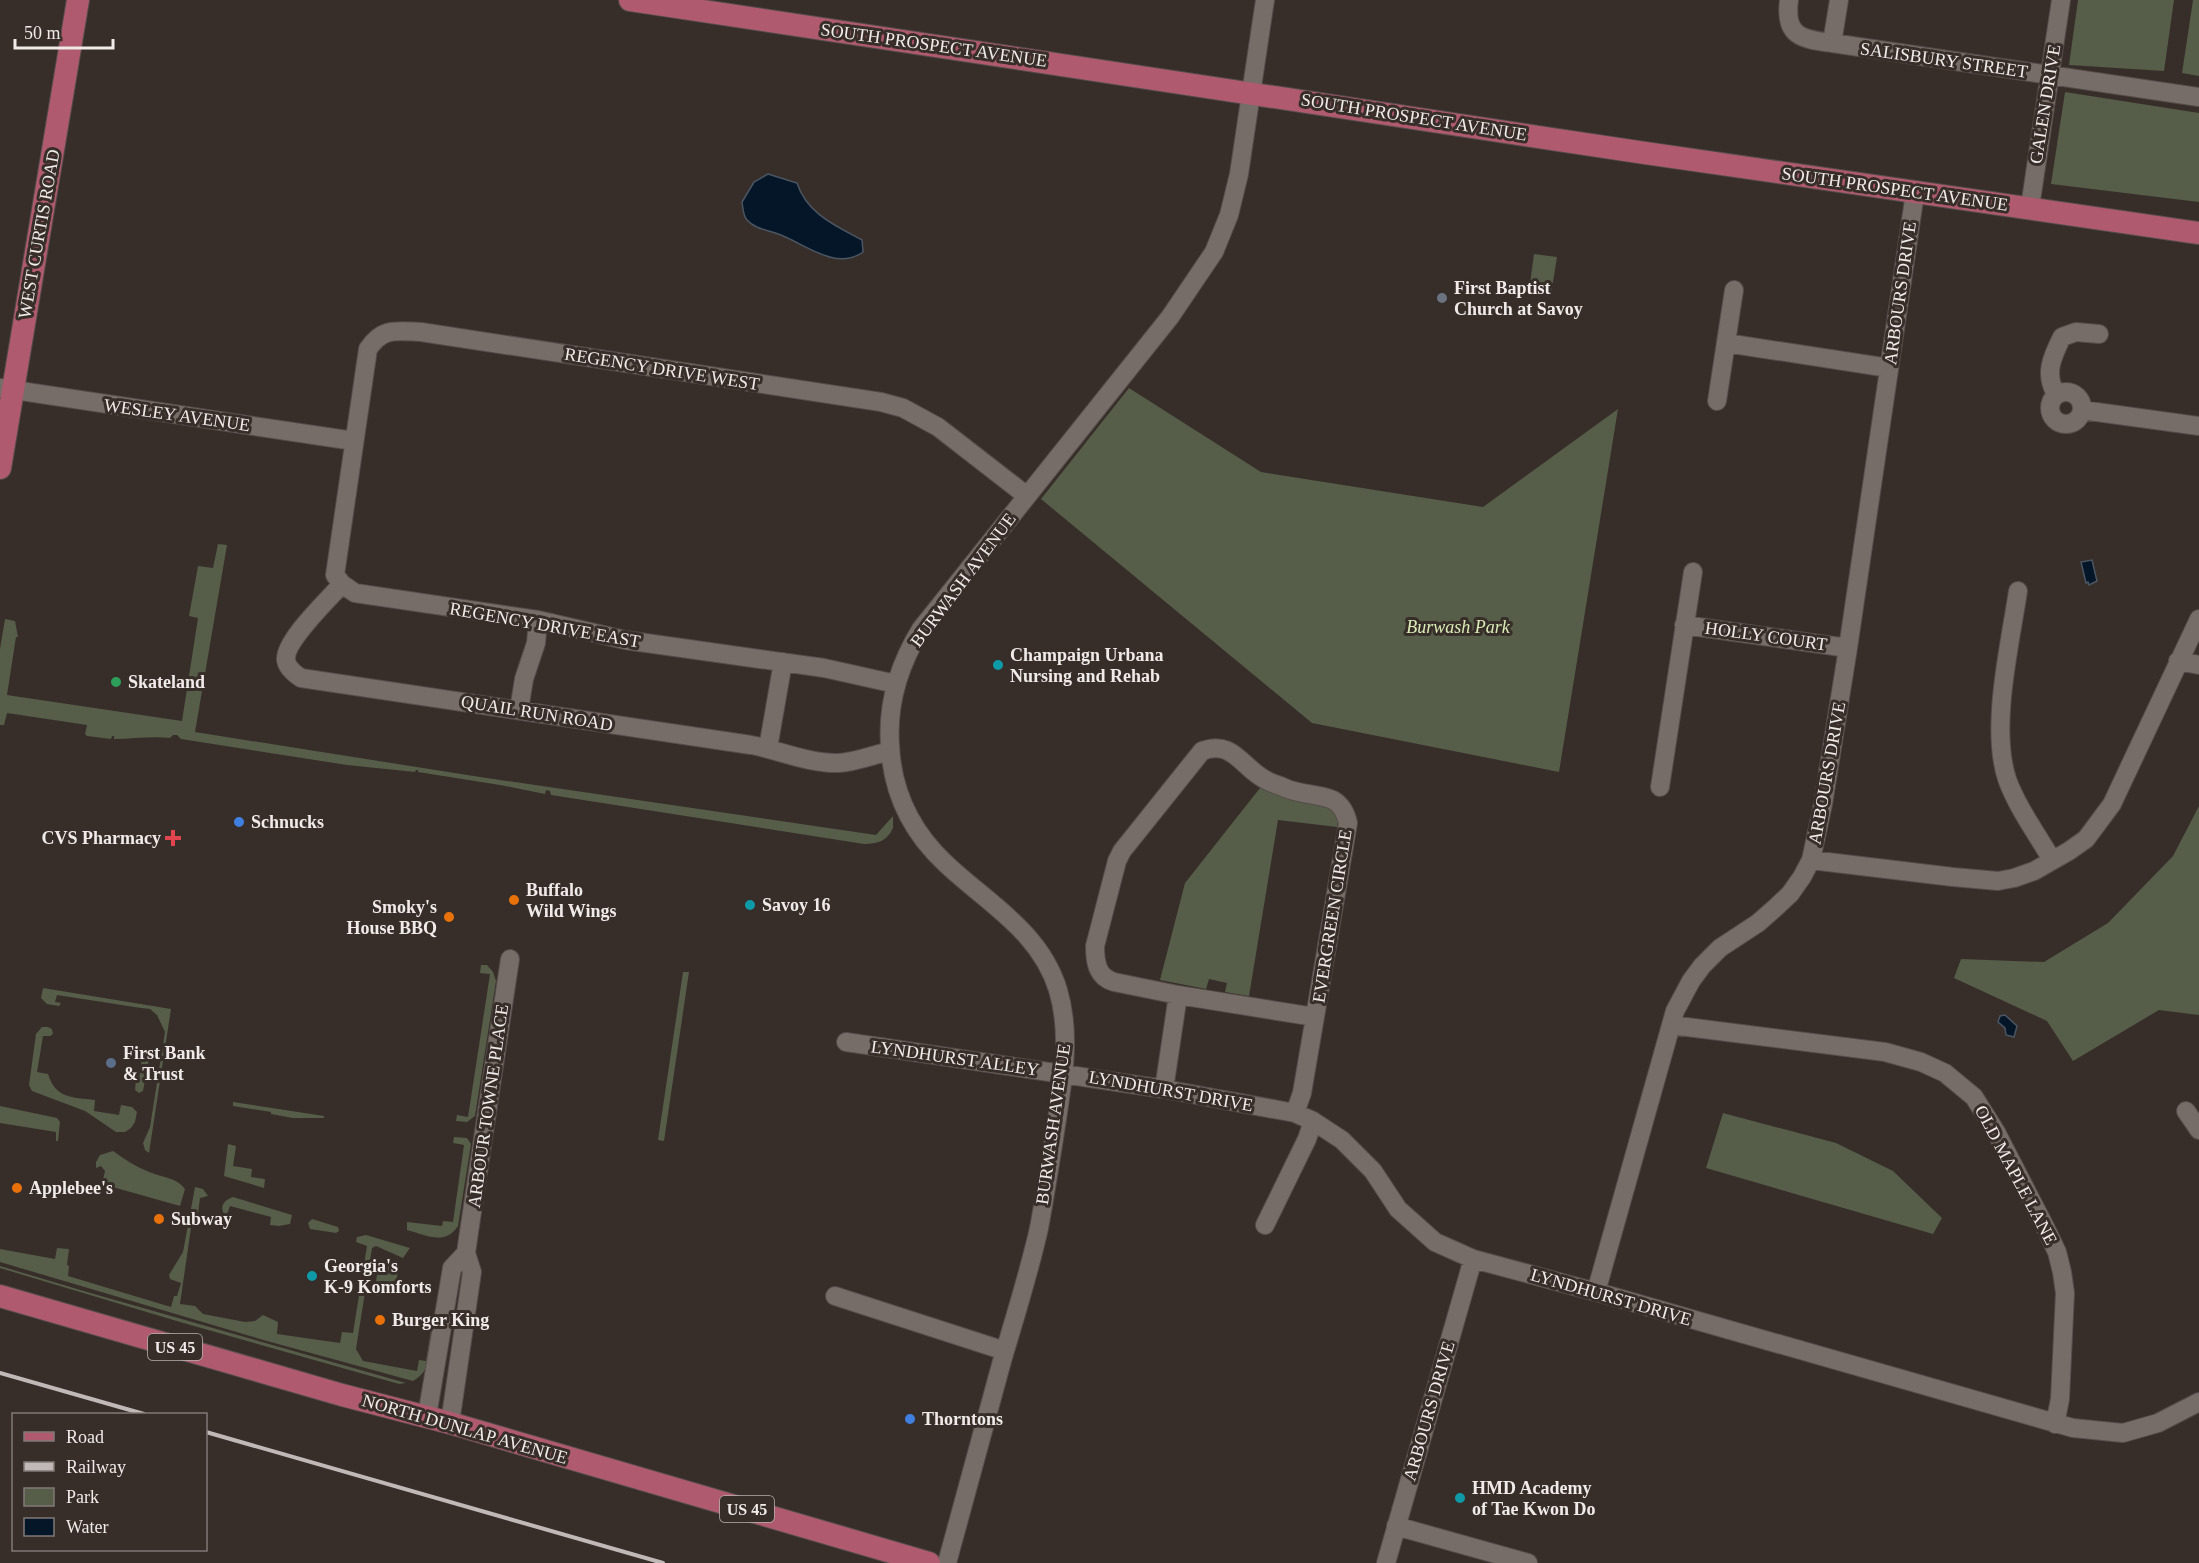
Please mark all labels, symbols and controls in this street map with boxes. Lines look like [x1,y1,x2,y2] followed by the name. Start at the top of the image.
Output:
[15,12,112,50] scale bar
[820,19,1048,71] street label: SOUTH PROSPECT AVENUE
[24,23,61,43] text: 50 m
[1859,38,2029,82] street label: SALISBURY STREET
[2026,43,2064,165] street label: GALEN DRIVE
[1300,89,1528,145] street label: SOUTH PROSPECT AVENUE
[14,148,64,320] street label: WEST CURTIS ROAD
[1781,163,2009,215] street label: SOUTH PROSPECT AVENUE
[1880,220,1920,366] street label: ARBOURS DRIVE
[1454,278,1583,319] place label: First Baptist Church at Savoy
[1435,291,1449,305] marker: First Baptist Church at Savoy
[563,344,761,394] street label: REGENCY DRIVE WEST
[103,395,251,435] street label: WESLEY AVENUE
[906,509,1020,651] street label: BURWASH AVENUE
[448,598,642,652] street label: REGENCY DRIVE EAST
[1406,617,1511,637] park label: Burwash Park
[1704,618,1828,654] street label: HOLLY COURT
[1010,645,1164,686] place label: Champaign Urbana Nursing and Rehab
[991,658,1005,672] marker: Champaign Urbana Nursing and Rehab
[128,672,205,692] place label: Skateland
[109,675,123,689] marker: Skateland
[460,691,614,735] street label: QUAIL RUN ROAD
[1805,700,1849,846] street label: ARBOURS DRIVE
[251,812,324,832] place label: Schnucks
[232,815,246,829] marker: Schnucks
[42,828,161,848] place label: CVS Pharmacy
[1308,828,1356,1004] street label: EVERGREEN CIRCLE
[166,831,180,845] marker: CVS Pharmacy
[526,880,617,921] place label: Buffalo Wild Wings
[507,893,521,907] marker: Buffalo Wild Wings
[762,895,831,915] place label: Savoy 16
[346,897,437,938] place label: Smoky's House BBQ
[743,898,757,912] marker: Savoy 16
[442,910,456,924] marker: Smoky's House BBQ
[464,1003,512,1209] street label: ARBOUR TOWNE PLACE
[870,1036,1040,1080] street label: LYNDHURST ALLEY
[1032,1042,1074,1206] street label: BURWASH AVENUE
[123,1043,206,1084] place label: First Bank & Trust
[104,1056,118,1070] marker: First Bank & Trust
[1087,1067,1255,1115] street label: LYNDHURST DRIVE
[1971,1102,2061,1248] street label: OLD MAPLE LANE
[29,1178,113,1198] place label: Applebee's
[10,1181,24,1195] marker: Applebee's
[171,1209,232,1229] place label: Subway
[152,1212,166,1226] marker: Subway
[324,1256,431,1297] place label: Georgia's K-9 Komforts
[1528,1264,1694,1330] street label: LYNDHURST DRIVE
[305,1269,319,1283] marker: Georgia's K-9 Komforts
[392,1310,489,1330] place label: Burger King
[373,1313,387,1327] marker: Burger King
[148,1334,202,1360] road number: US 45
[1399,1339,1459,1483] street label: ARBOURS DRIVE
[360,1390,570,1468] street label: NORTH DUNLAP AVENUE
[922,1409,1003,1429] place label: Thorntons
[903,1412,917,1426] marker: Thorntons
[12,1413,207,1551] legend
[66,1427,104,1447] text: Road
[66,1457,126,1477] text: Railway
[1472,1478,1596,1519] place label: HMD Academy of Tae Kwon Do
[66,1487,99,1507] text: Park
[1453,1491,1467,1505] marker: HMD Academy of Tae Kwon Do
[720,1496,774,1522] road number: US 45
[66,1517,109,1537] text: Water

